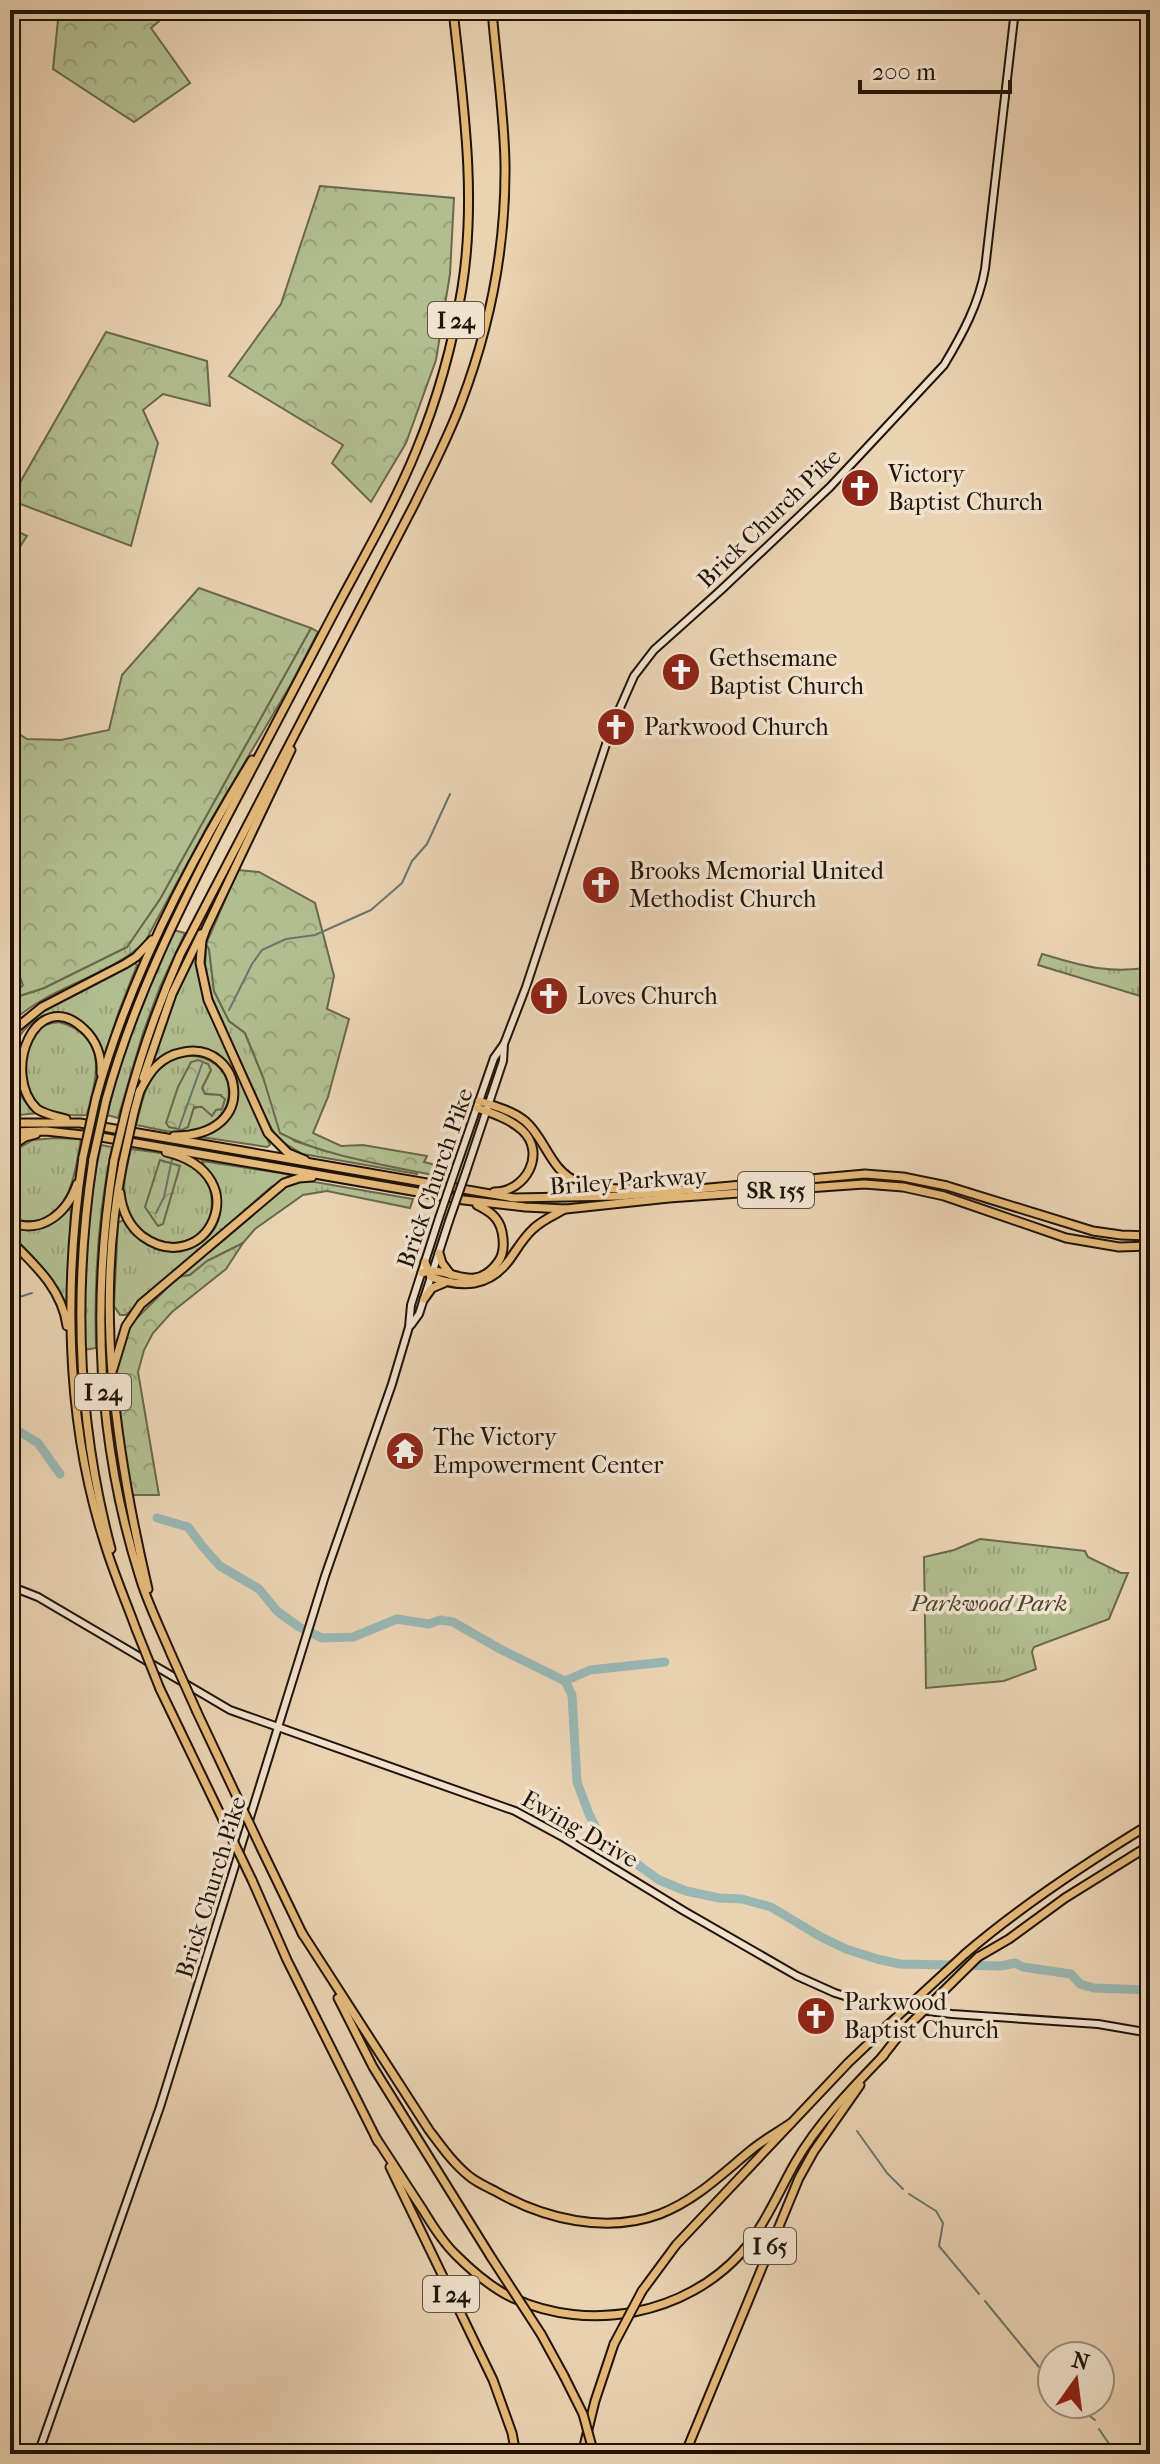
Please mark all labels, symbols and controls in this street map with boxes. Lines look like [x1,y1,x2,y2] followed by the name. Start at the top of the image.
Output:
[860,44,1010,94] scale bar
[872,58,936,86] text: 200 m
[428,302,484,338] road number: I 24
[692,442,847,593] street label: Brick Church Pike
[887,460,1043,516] place label: Victory Baptist Church
[839,467,881,509] church icon: Victory Baptist Church
[709,644,864,700] place label: Gethsemane Baptist Church
[660,651,702,693] church icon: Gethsemane Baptist Church
[595,706,637,748] church icon: Parkwood Church
[644,713,829,741] place label: Parkwood Church
[629,857,885,913] place label: Brooks Memorial United Methodist Church
[580,864,622,906] church icon: Brooks Memorial United Methodist Church
[528,975,570,1017] church icon: Loves Church
[577,982,718,1010] place label: Loves Church
[391,1084,479,1272] street label: Brick Church Pike
[548,1161,709,1200] street label: Briley Parkway
[738,1172,814,1208] road number: SR 155
[75,1374,131,1410] road number: I 24
[433,1423,664,1479] place label: The Victory Empowerment Center
[384,1430,426,1472] temple icon: The Victory Empowerment Center
[910,1589,1067,1617] park label: Parkwood Park
[517,1784,643,1874] street label: Ewing Drive
[170,1793,252,1981] street label: Brick Church Pike
[844,1988,999,2044] place label: Parkwood Baptist Church
[795,1995,837,2037] church icon: Parkwood Baptist Church
[744,2228,796,2264] road number: I 65
[423,2276,479,2312] road number: I 24
[1036,2340,1116,2420] north arrow
[1069,2347,1092,2376] text: N

